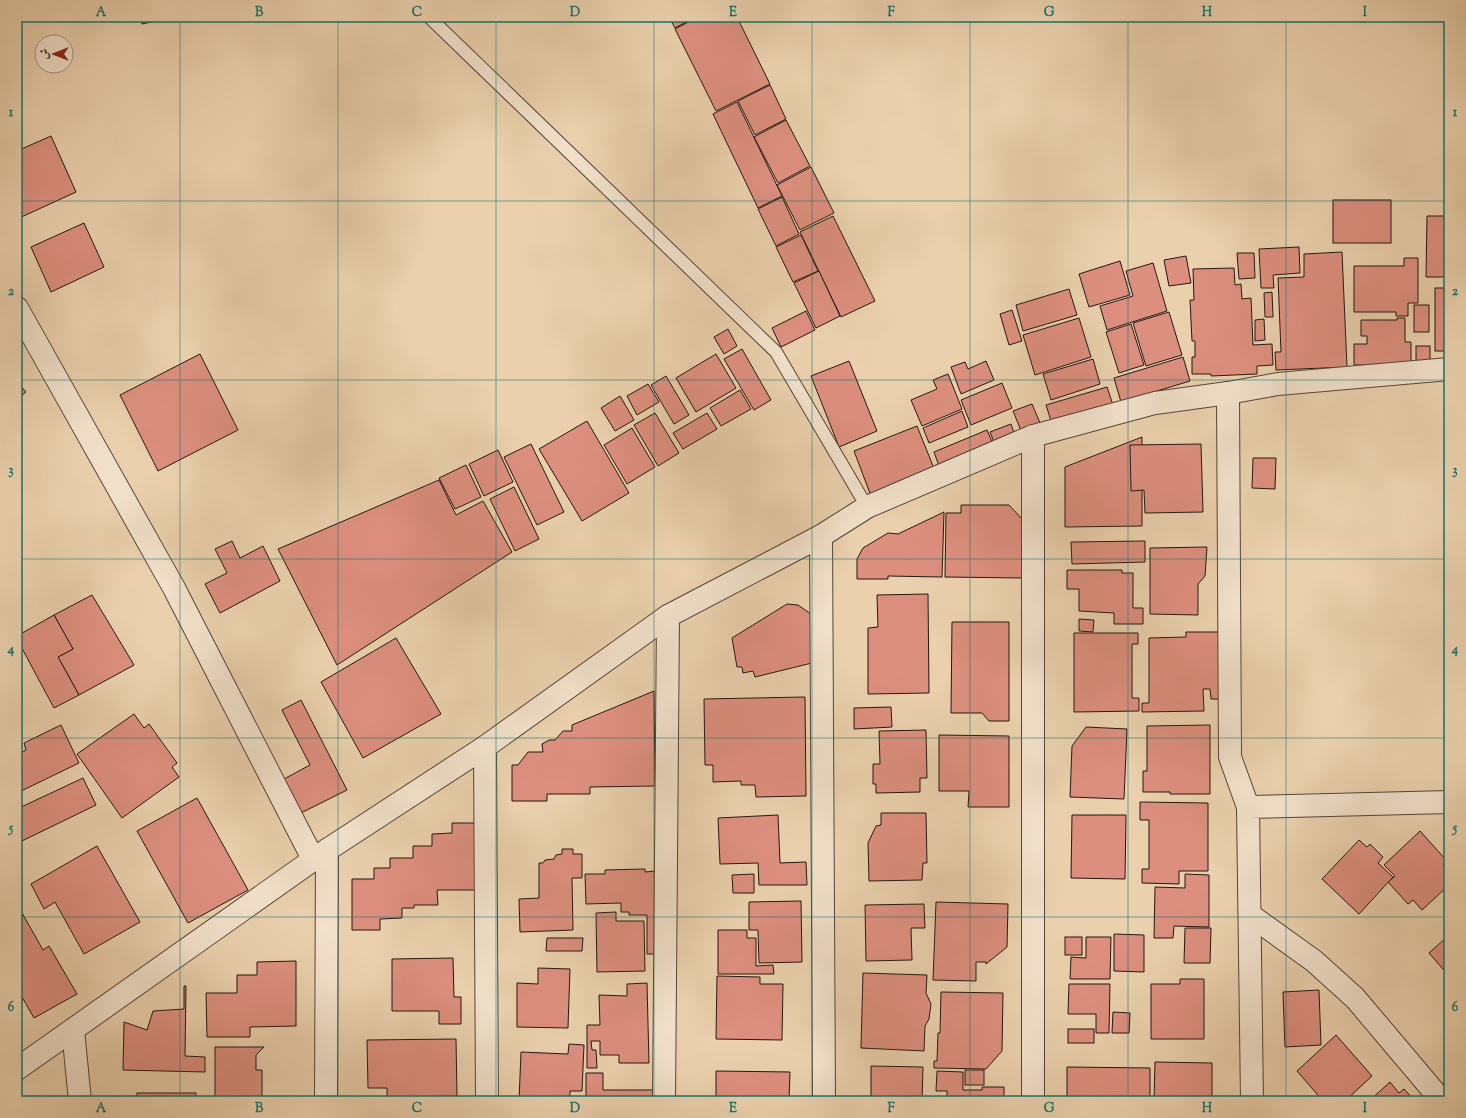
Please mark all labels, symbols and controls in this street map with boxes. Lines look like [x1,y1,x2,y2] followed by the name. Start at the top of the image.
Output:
[96,4,107,22] text: A
[255,4,264,22] text: B
[412,4,422,22] text: C
[570,4,580,22] text: D
[729,4,737,22] text: E
[887,4,895,22] text: F
[1044,4,1055,22] text: G
[1202,4,1213,22] text: H
[1363,4,1368,22] text: I
[34,34,74,74] north arrow
[37,48,53,59] text: ش
[9,104,14,122] text: 1
[1453,104,1458,122] text: 1
[8,283,15,301] text: 2
[1452,283,1459,301] text: 2
[8,462,14,480] text: 3
[1452,462,1458,480] text: 3
[7,641,15,659] text: 4
[1451,641,1459,659] text: 4
[8,820,14,838] text: 5
[1452,820,1458,838] text: 5
[8,999,15,1017] text: 6
[1452,999,1459,1017] text: 6
[96,1100,107,1118] text: A
[255,1100,264,1118] text: B
[412,1100,422,1118] text: C
[570,1100,580,1118] text: D
[729,1100,737,1118] text: E
[887,1100,895,1118] text: F
[1044,1100,1055,1118] text: G
[1202,1100,1213,1118] text: H
[1363,1100,1368,1118] text: I

